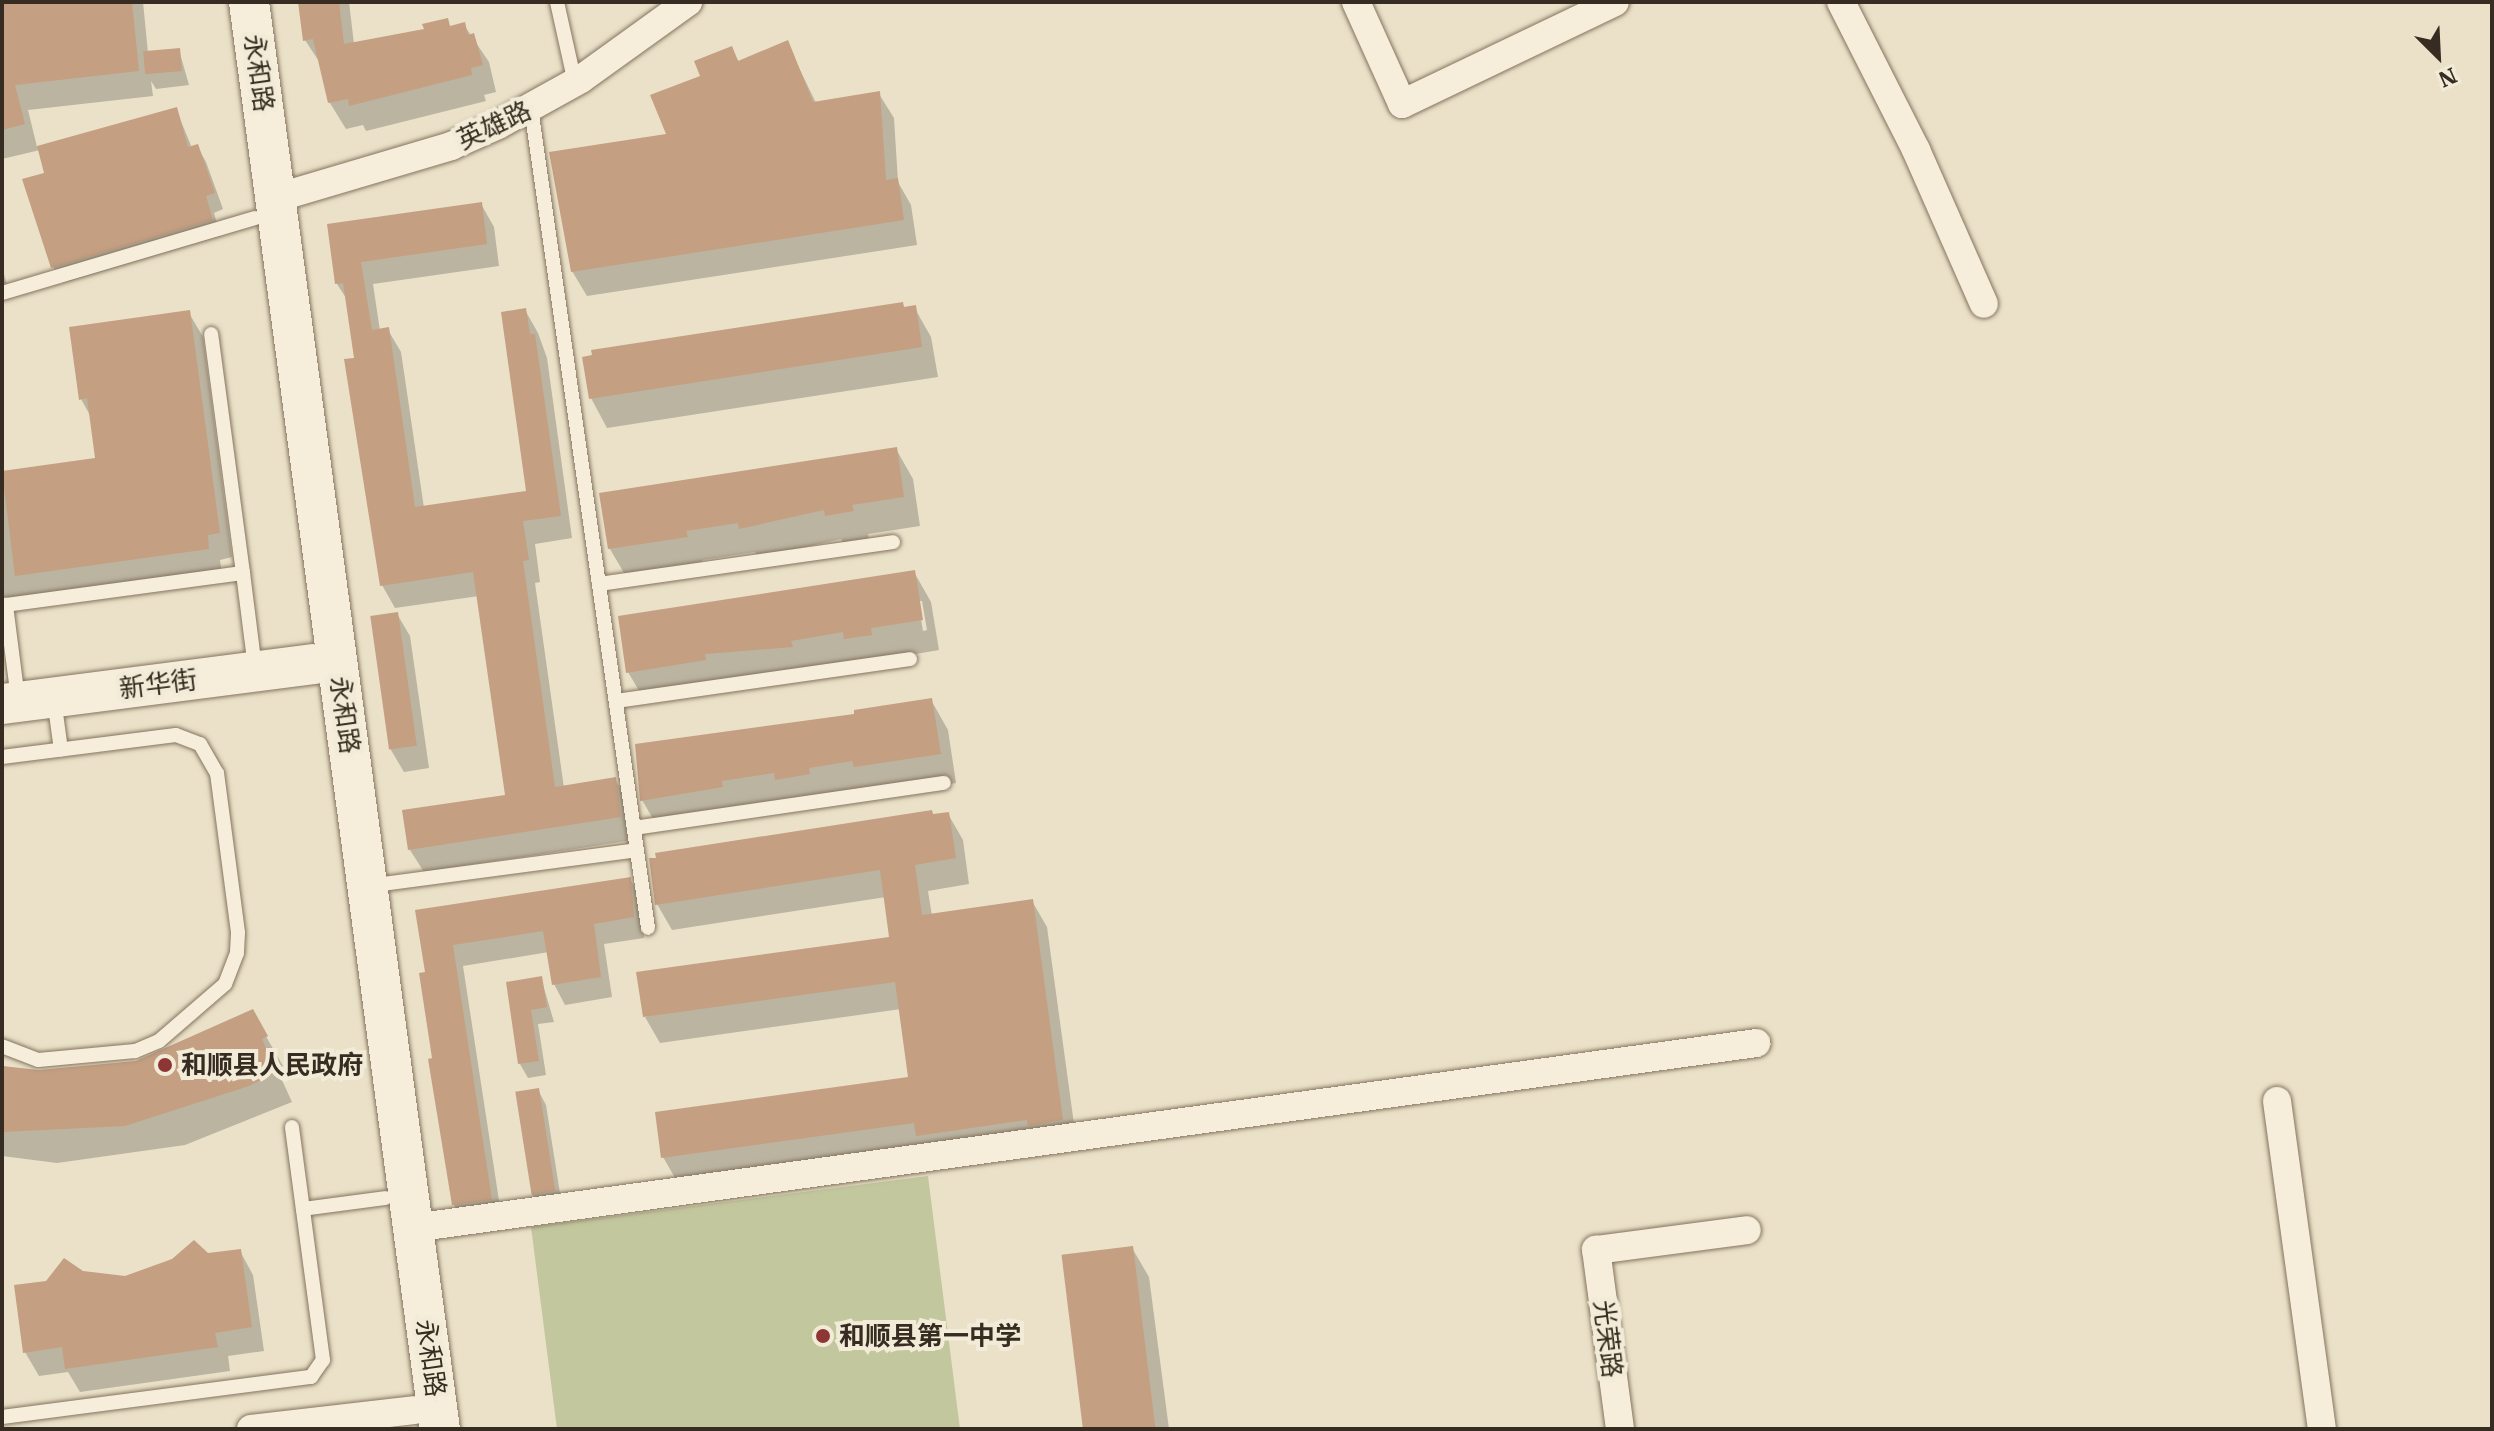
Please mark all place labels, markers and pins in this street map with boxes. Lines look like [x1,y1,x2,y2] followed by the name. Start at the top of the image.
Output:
[181,1049,363,1081] place label: 和顺县人民政府
[156,1056,174,1074] marker: 和顺县人民政府
[839,1320,1021,1352] place label: 和顺县第一中学
[814,1327,832,1345] marker: 和顺县第一中学

